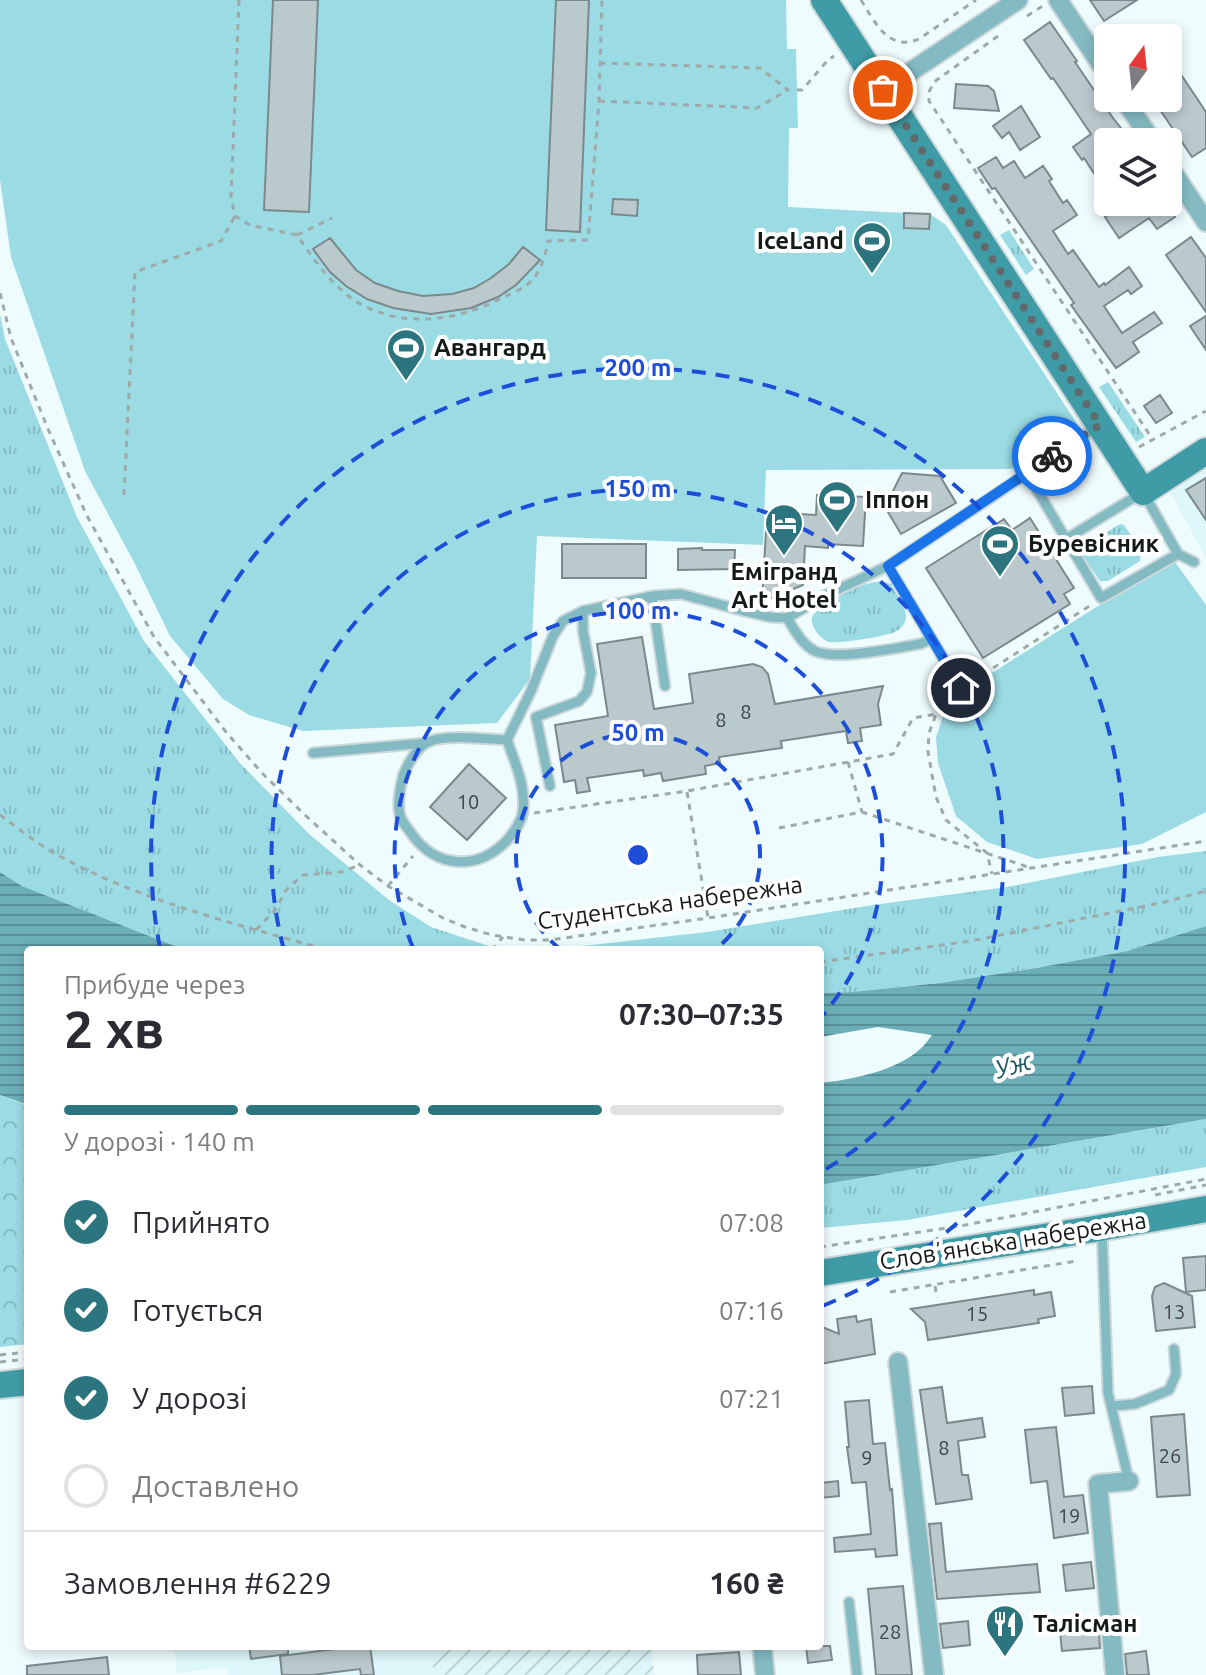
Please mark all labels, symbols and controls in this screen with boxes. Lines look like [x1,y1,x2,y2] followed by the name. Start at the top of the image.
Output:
[1094,24,1182,112] north arrow
[1094,24,1182,216] map controls
[849,56,917,124] pin
[861,68,905,112] icon: bag
[1094,128,1182,216] button: layers
[851,220,893,275] sports icon: IceLand
[757,227,844,254] place label: IceLand
[385,327,427,382] sports icon: Авангард
[434,334,546,361] place label: Авангард
[605,354,671,381] text: 200 m
[1012,416,1092,496] courier
[1030,434,1074,478] icon: bike
[605,475,671,502] text: 150 m
[816,479,858,534] sports icon: Іппон
[865,486,929,513] place label: Іппон
[763,502,805,557] hotel icon: Емігранд Art Hotel
[979,523,1021,578] sports icon: Буревісник
[1028,530,1160,557] place label: Буревісник
[731,558,838,613] place label: Емігранд Art Hotel
[605,597,671,624] text: 100 m
[927,654,995,722] pin
[939,666,983,710] icon: home
[740,700,752,723] house number: 8
[715,708,727,731] house number: 8
[611,719,665,746] text: 50 m
[457,790,479,813] house number: 10
[624,841,652,869] centre of rings
[536,871,804,934] street label: Студентська набережна
[64,970,245,999] text: Прибуде через
[619,997,784,1031] text: 07:30–07:35
[64,1000,164,1058] text: 2 хв
[991,1045,1035,1084] water label: Уж
[64,1127,255,1156] text: У дорозі · 140 m
[64,1200,108,1244] icon: check
[132,1205,270,1239] text: Прийнято
[878,1206,1148,1275] street label: Словʼянська набережна
[719,1208,784,1237] text: 07:08
[64,1288,108,1332] icon: check
[132,1293,263,1327] text: Готується
[719,1296,784,1325] text: 07:16
[1163,1300,1185,1323] house number: 13
[966,1302,988,1325] house number: 15
[64,1376,108,1420] icon: check
[132,1381,247,1415] text: У дорозі
[719,1384,784,1413] text: 07:21
[938,1436,950,1459] house number: 8
[1159,1444,1181,1467] house number: 26
[861,1446,873,1469] house number: 9
[132,1469,299,1503] text: Доставлено
[1058,1504,1080,1527] house number: 19
[64,1566,332,1600] text: Замовлення #6229
[709,1566,784,1600] text: 160 ₴
[984,1603,1026,1658] restaurant icon: Талісман
[1033,1610,1137,1637] place label: Талісман
[879,1620,901,1643] house number: 28

